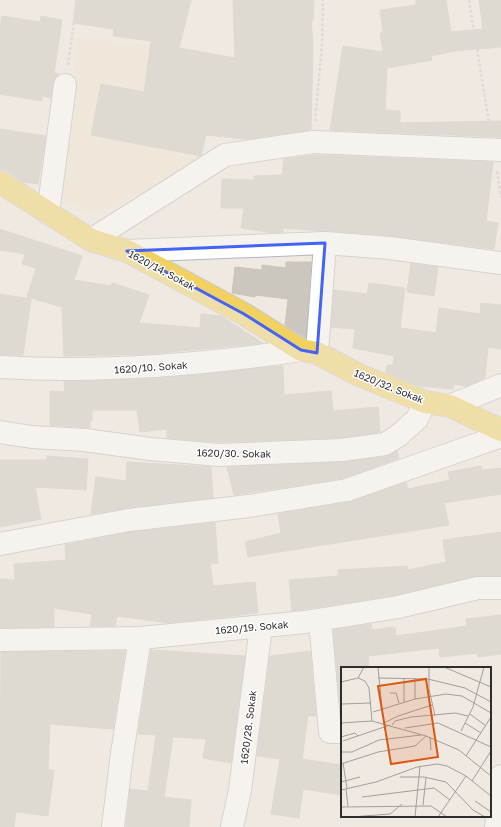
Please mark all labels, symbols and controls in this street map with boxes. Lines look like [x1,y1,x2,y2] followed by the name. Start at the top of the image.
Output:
[127,247,198,293] street label: 1620/14. Sokak
[114,358,188,376] street label: 1620/10. Sokak
[352,367,426,406] street label: 1620/32. Sokak
[197,446,272,460] street label: 1620/30. Sokak
[215,618,289,636] street label: 1620/19. Sokak
[341,667,491,817] inset map
[238,689,259,765] street label: 1620/28. Sokak

